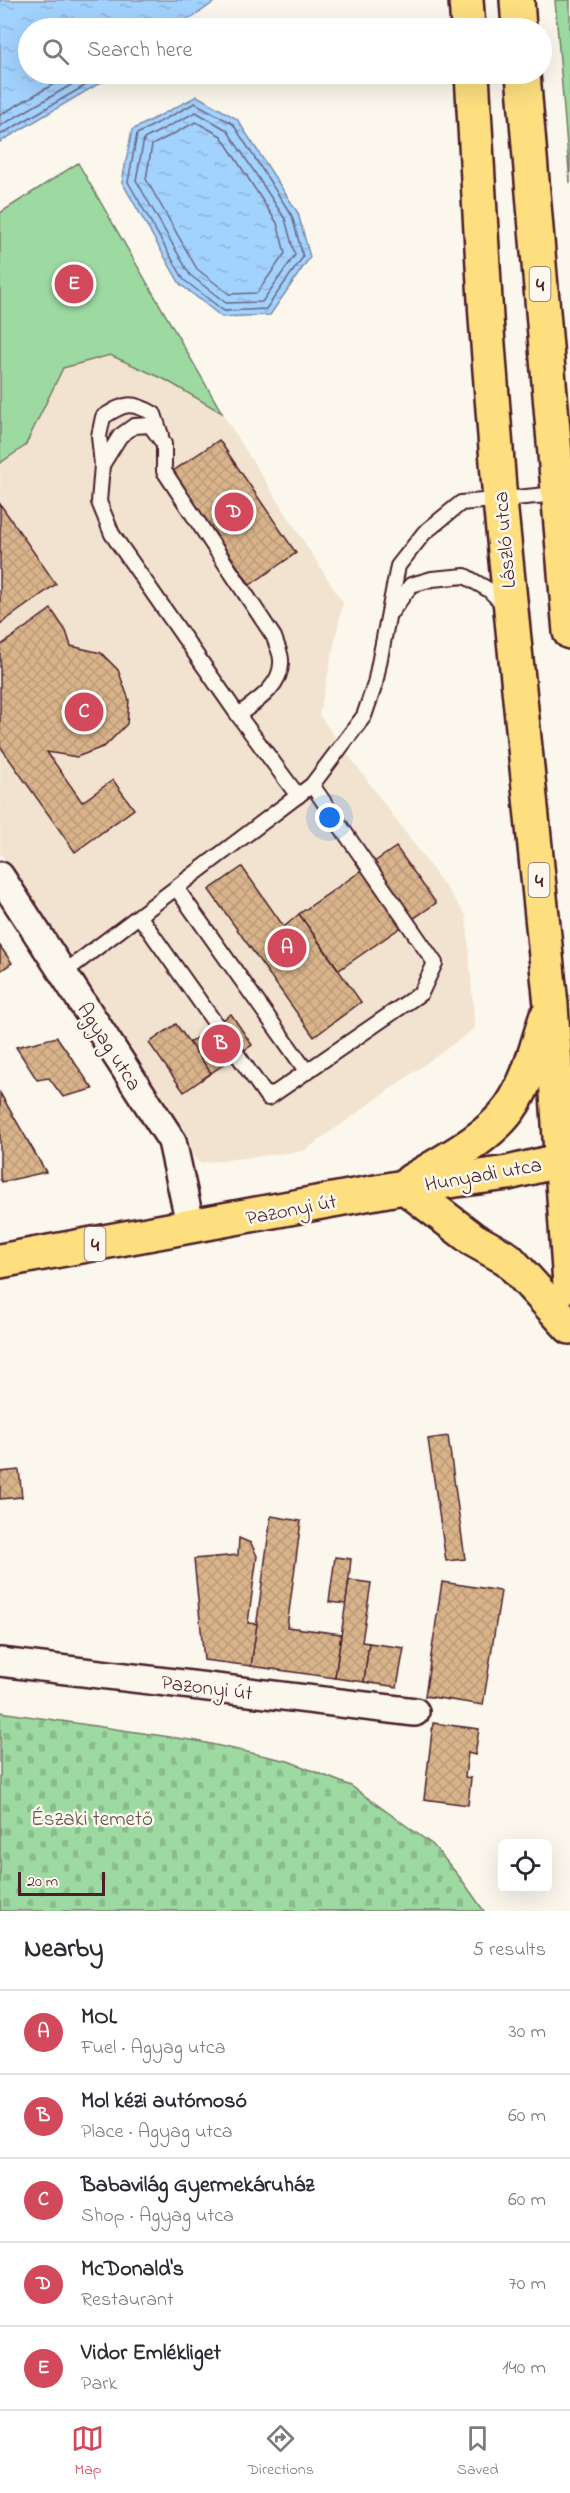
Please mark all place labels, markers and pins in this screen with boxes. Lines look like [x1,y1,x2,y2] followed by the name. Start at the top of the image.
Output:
[54,262,94,306] pin: E
[214,490,254,534] pin: D
[64,690,104,734] pin: C
[268,926,306,970] pin: A
[202,1022,240,1066] pin: B

